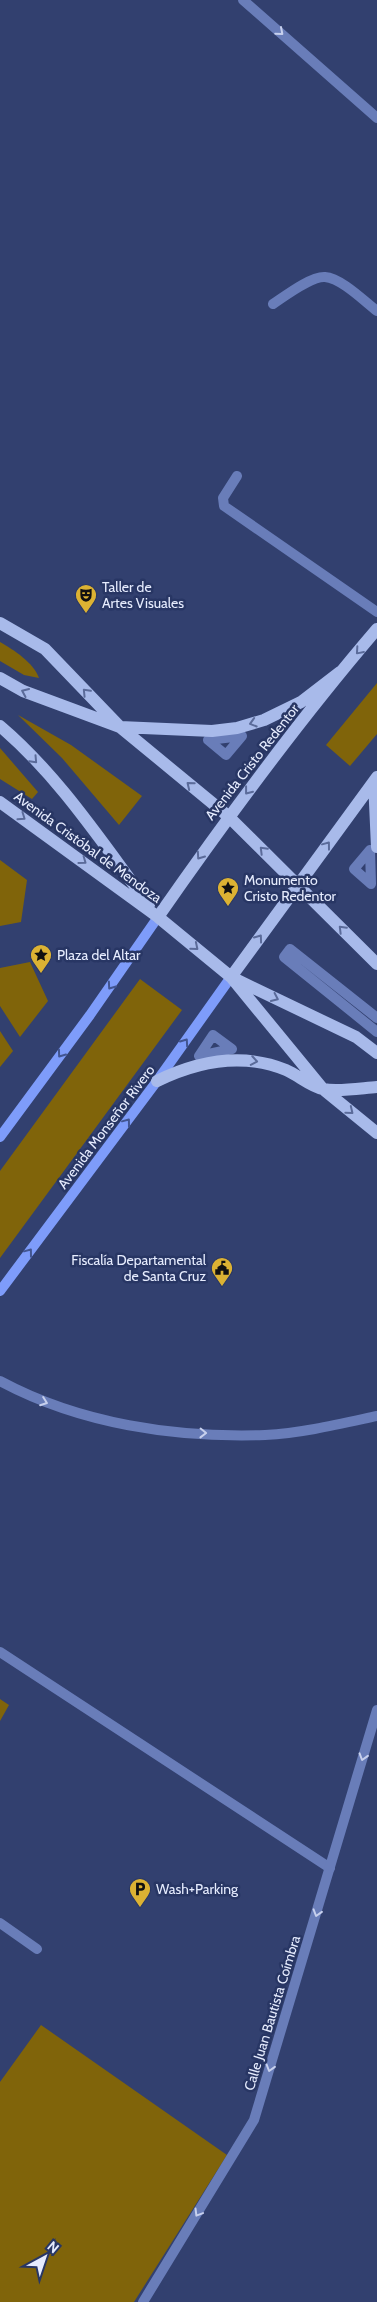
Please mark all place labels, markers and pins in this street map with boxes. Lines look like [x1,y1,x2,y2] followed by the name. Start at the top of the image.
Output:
[102,578,184,612] place label: Taller de Artes Visuales
[74,583,98,614] theatre icon: Taller de Artes Visuales
[244,871,337,905] place label: Monumento Cristo Redentor
[216,876,240,907] place icon: Monumento Cristo Redentor
[29,943,53,974] place icon: Plaza del Altar
[57,946,141,964] place label: Plaza del Altar
[71,1251,207,1285] place label: Fiscalía Departamental de Santa Cruz
[210,1256,234,1287] public building icon: Fiscalía Departamental de Santa Cruz
[128,1877,152,1908] parking icon: Wash+Parking
[156,1880,239,1898] place label: Wash+Parking

